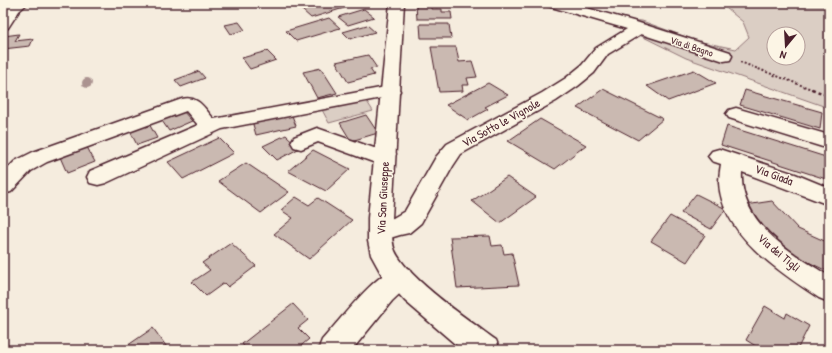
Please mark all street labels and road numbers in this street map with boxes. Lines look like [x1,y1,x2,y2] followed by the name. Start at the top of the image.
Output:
[669,33,715,60] street label: Via di Bagno
[459,94,543,151] street label: Via Sotto le Vignole
[753,160,796,189] street label: Via Giada
[372,161,393,235] street label: Via San Giuseppe
[754,230,804,276] street label: Via dei Tigli

